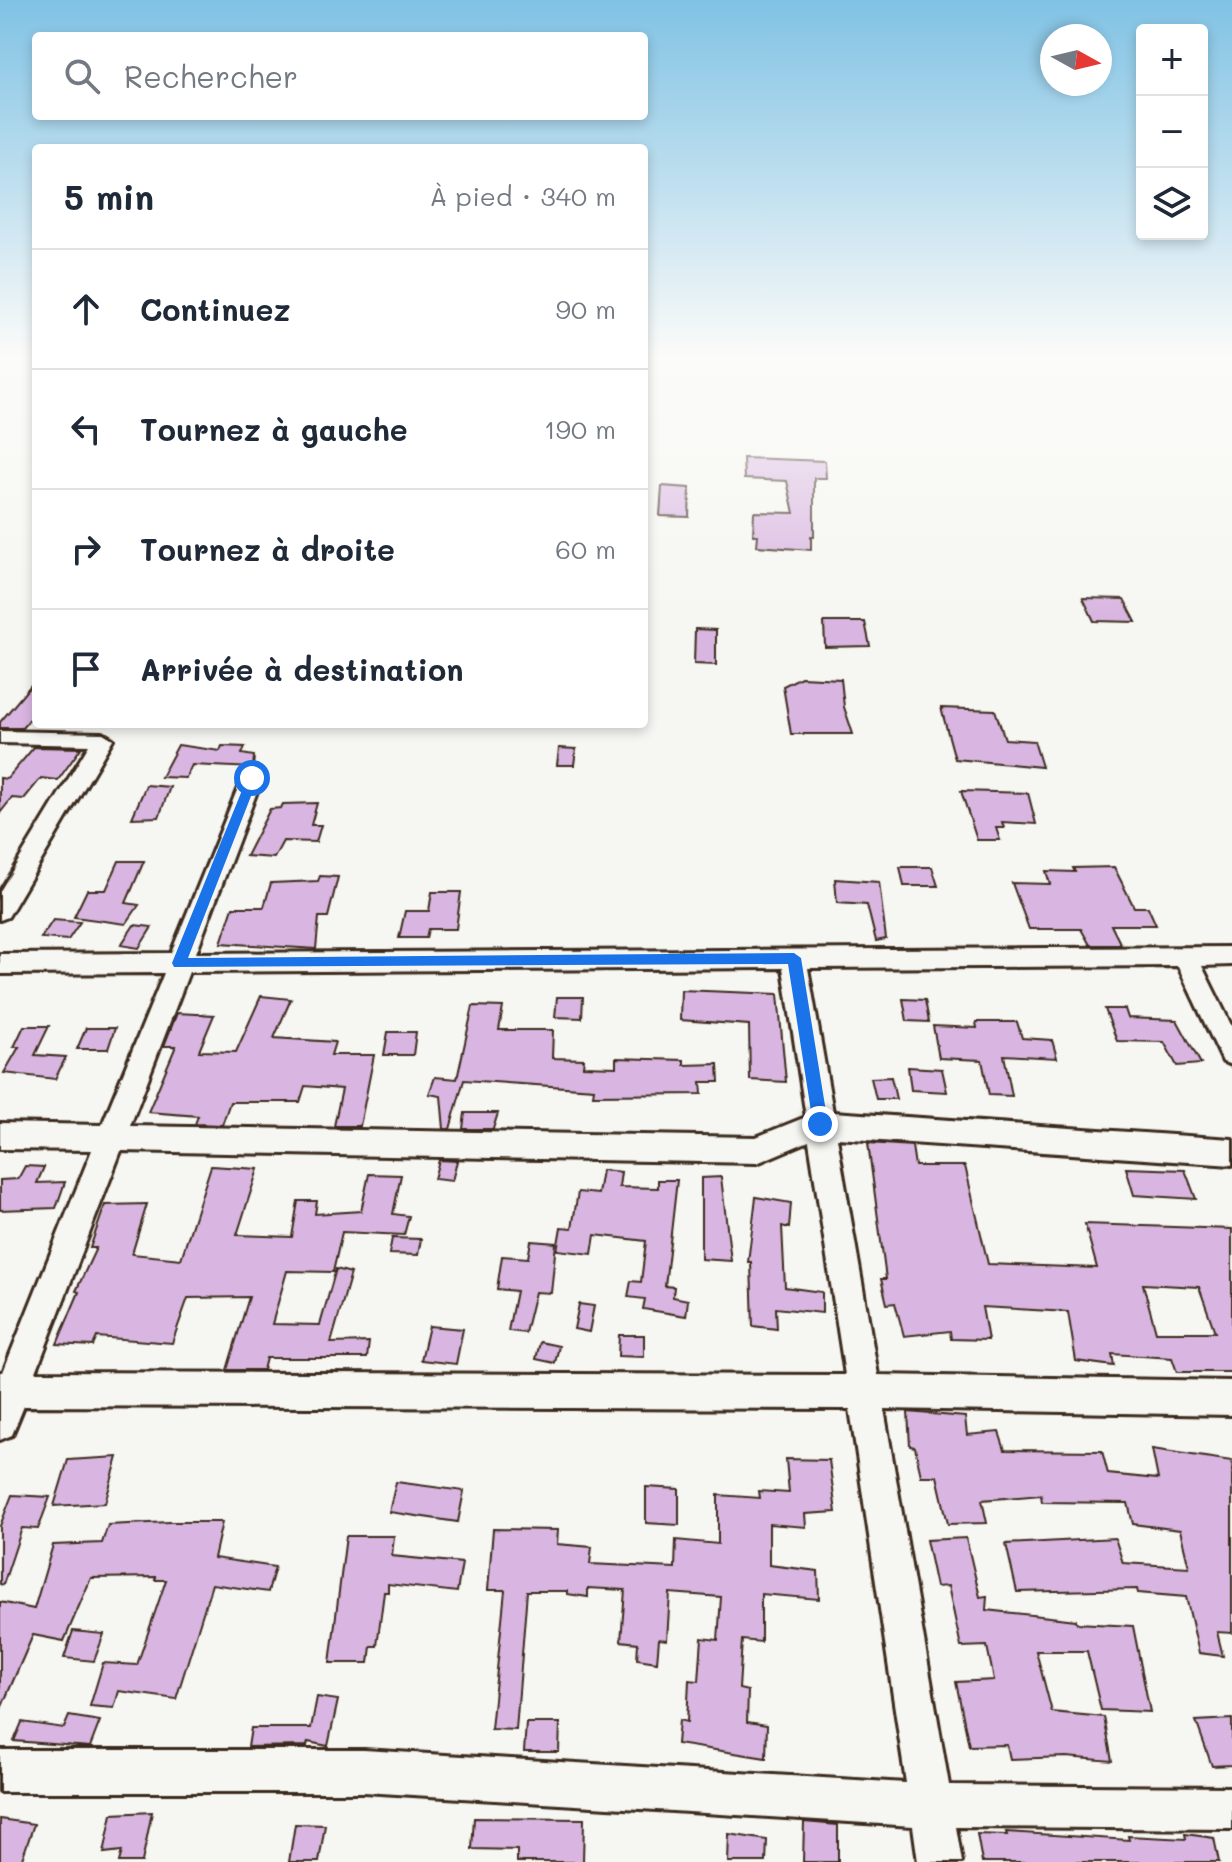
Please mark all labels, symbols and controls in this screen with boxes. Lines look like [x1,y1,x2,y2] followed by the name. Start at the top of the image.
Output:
[1040,24,1112,96] north arrow
[1136,24,1208,240] map controls
[1136,24,1208,96] button: +
[32,32,648,120] search box
[60,54,104,98] icon: search
[124,56,298,96] text: Rechercher
[1136,96,1208,168] button: −
[1136,168,1208,240] button: layers
[64,174,154,219] text: 5 min
[430,179,616,213] text: À pied · 340 m
[64,287,108,331] icon: ahead
[140,289,290,329] text: Continuez
[556,292,616,326] text: 90 m
[64,407,108,451] icon: left
[140,409,408,449] text: Tournez à gauche
[544,412,616,446] text: 190 m
[64,527,108,571] icon: right
[140,529,395,569] text: Tournez à droite
[555,532,616,566] text: 60 m
[64,647,108,691] icon: arrive
[140,649,463,689] text: Arrivée à destination
[234,760,270,796] route start
[802,1106,838,1142] route end

